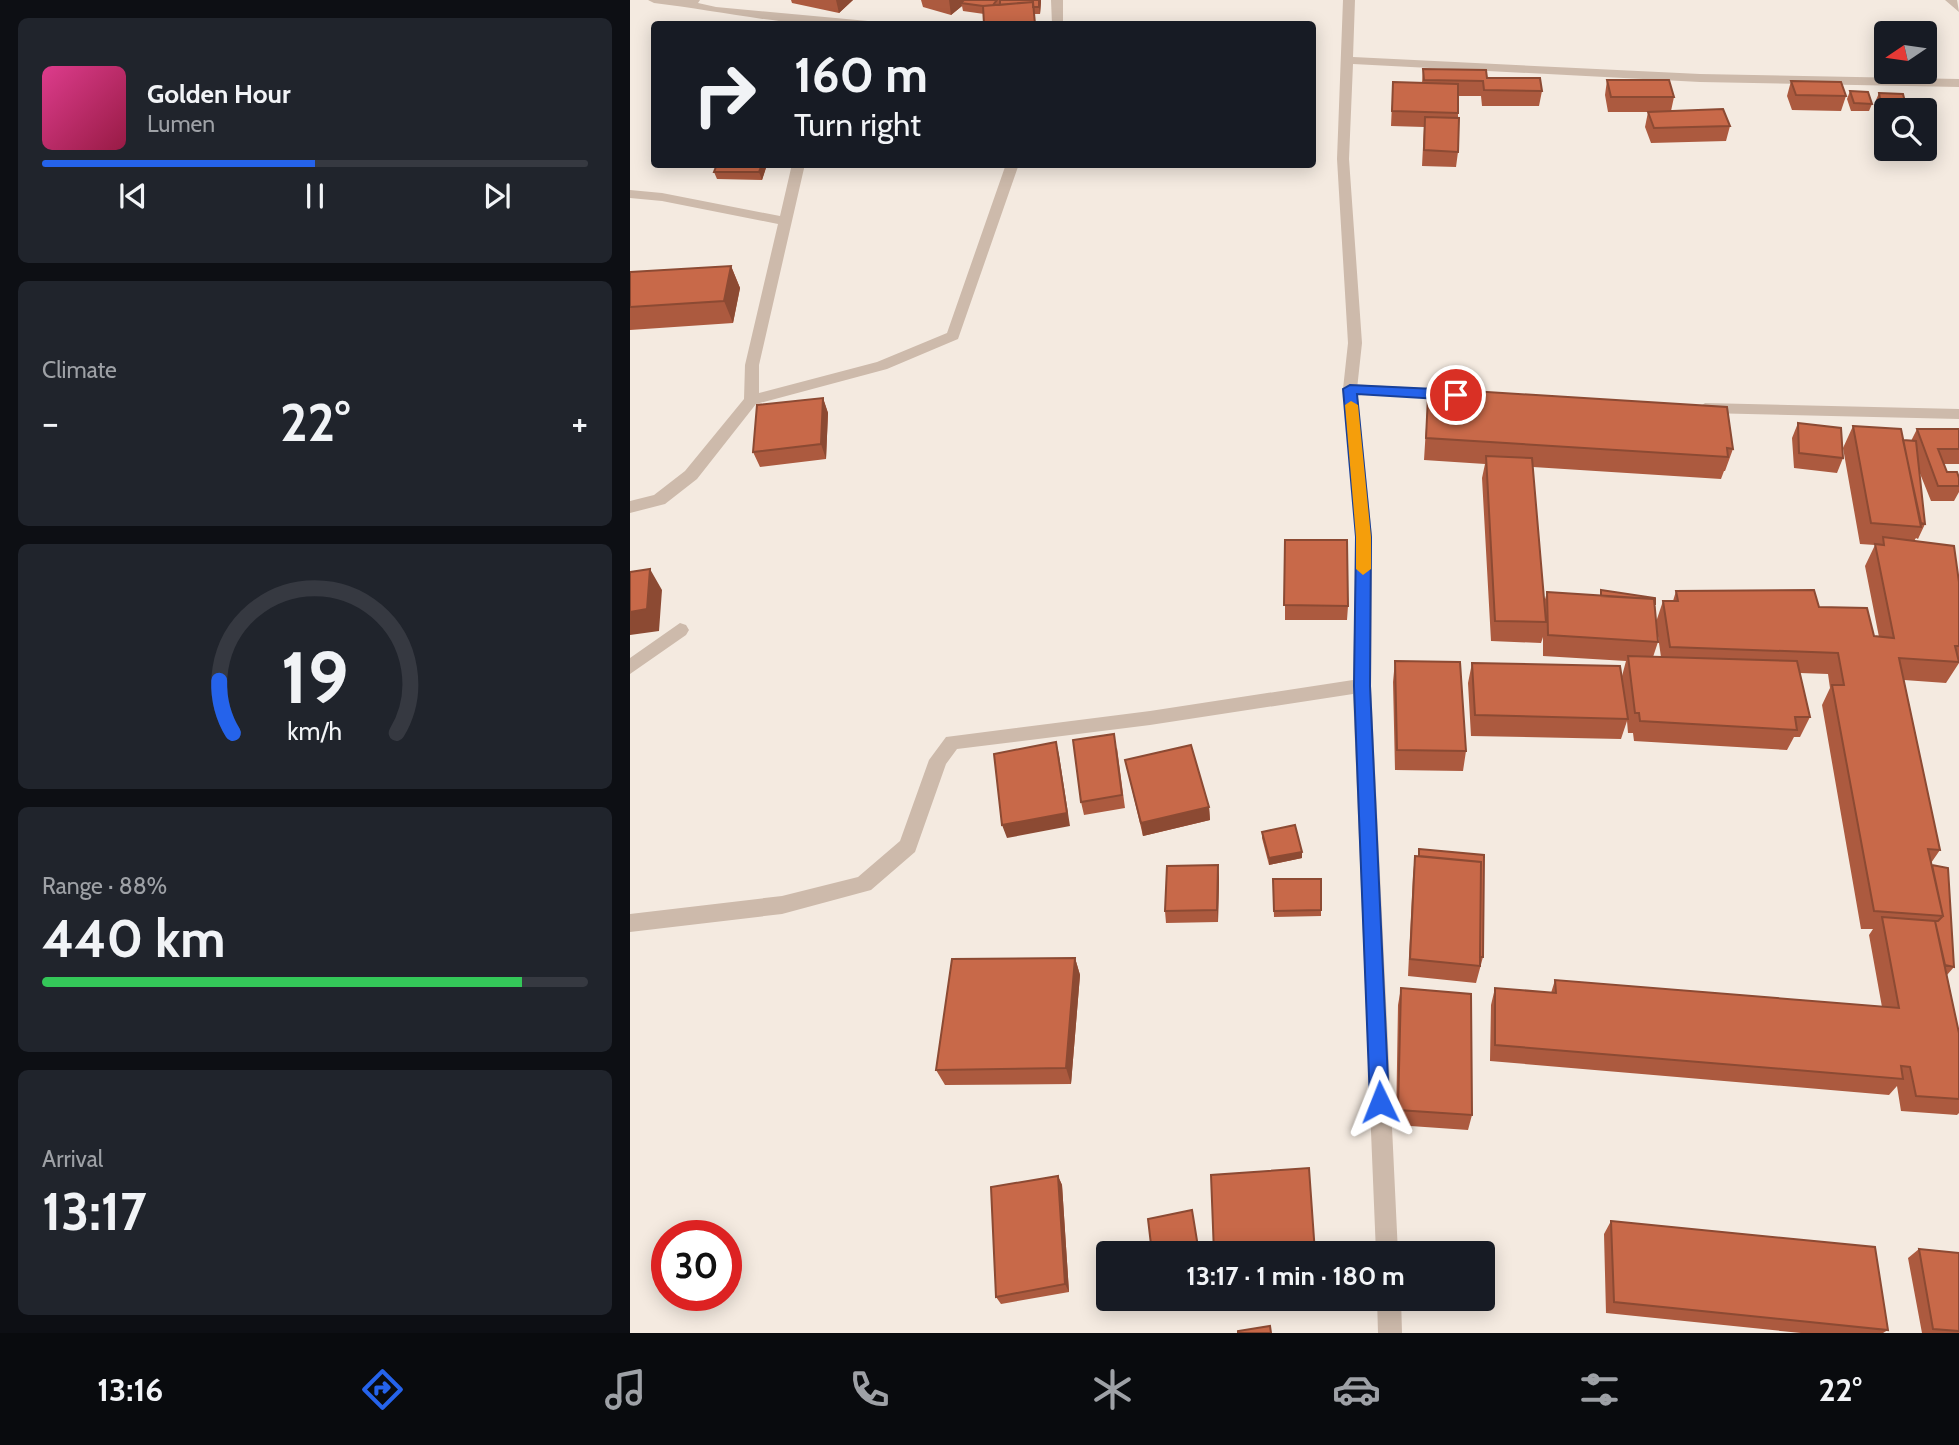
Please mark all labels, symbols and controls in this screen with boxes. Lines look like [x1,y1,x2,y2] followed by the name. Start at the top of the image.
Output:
[1874,21,1937,84] north arrow
[1874,21,1937,161] map controls
[794,45,928,104] text: 160 m
[679,49,770,140] icon: right
[147,78,290,110] text: Golden Hour
[1874,98,1937,161] button: search
[794,105,921,144] text: Turn right
[147,110,215,138] text: Lumen
[114,177,152,215] icon: previous
[296,177,334,215] icon: pause
[478,177,516,215] icon: next
[42,356,117,384] text: Climate
[1426,365,1486,425] pin
[1437,376,1475,414] icon: arrive
[280,391,350,454] text: 22°
[42,399,59,446] text: −
[571,399,588,446] text: +
[281,633,349,721] text: 19
[288,715,342,745] text: km/h
[42,872,167,900] text: Range · 88%
[42,907,225,970] text: 440 km
[1343,1065,1417,1139] position arrow
[42,1145,103,1173] text: Arrival
[42,1180,146,1243] text: 13:17
[651,1220,742,1311] speed limit sign: 30
[1186,1260,1405,1292] text: 13:17 · 1 min · 180 m
[358,1365,407,1414] icon: directions
[601,1365,650,1414] icon: music
[845,1365,894,1414] icon: phone
[1088,1365,1137,1414] icon: climate
[1332,1365,1381,1414] icon: car
[1575,1365,1624,1414] icon: filters
[97,1370,163,1409] text: 13:16
[1819,1370,1862,1409] text: 22°

